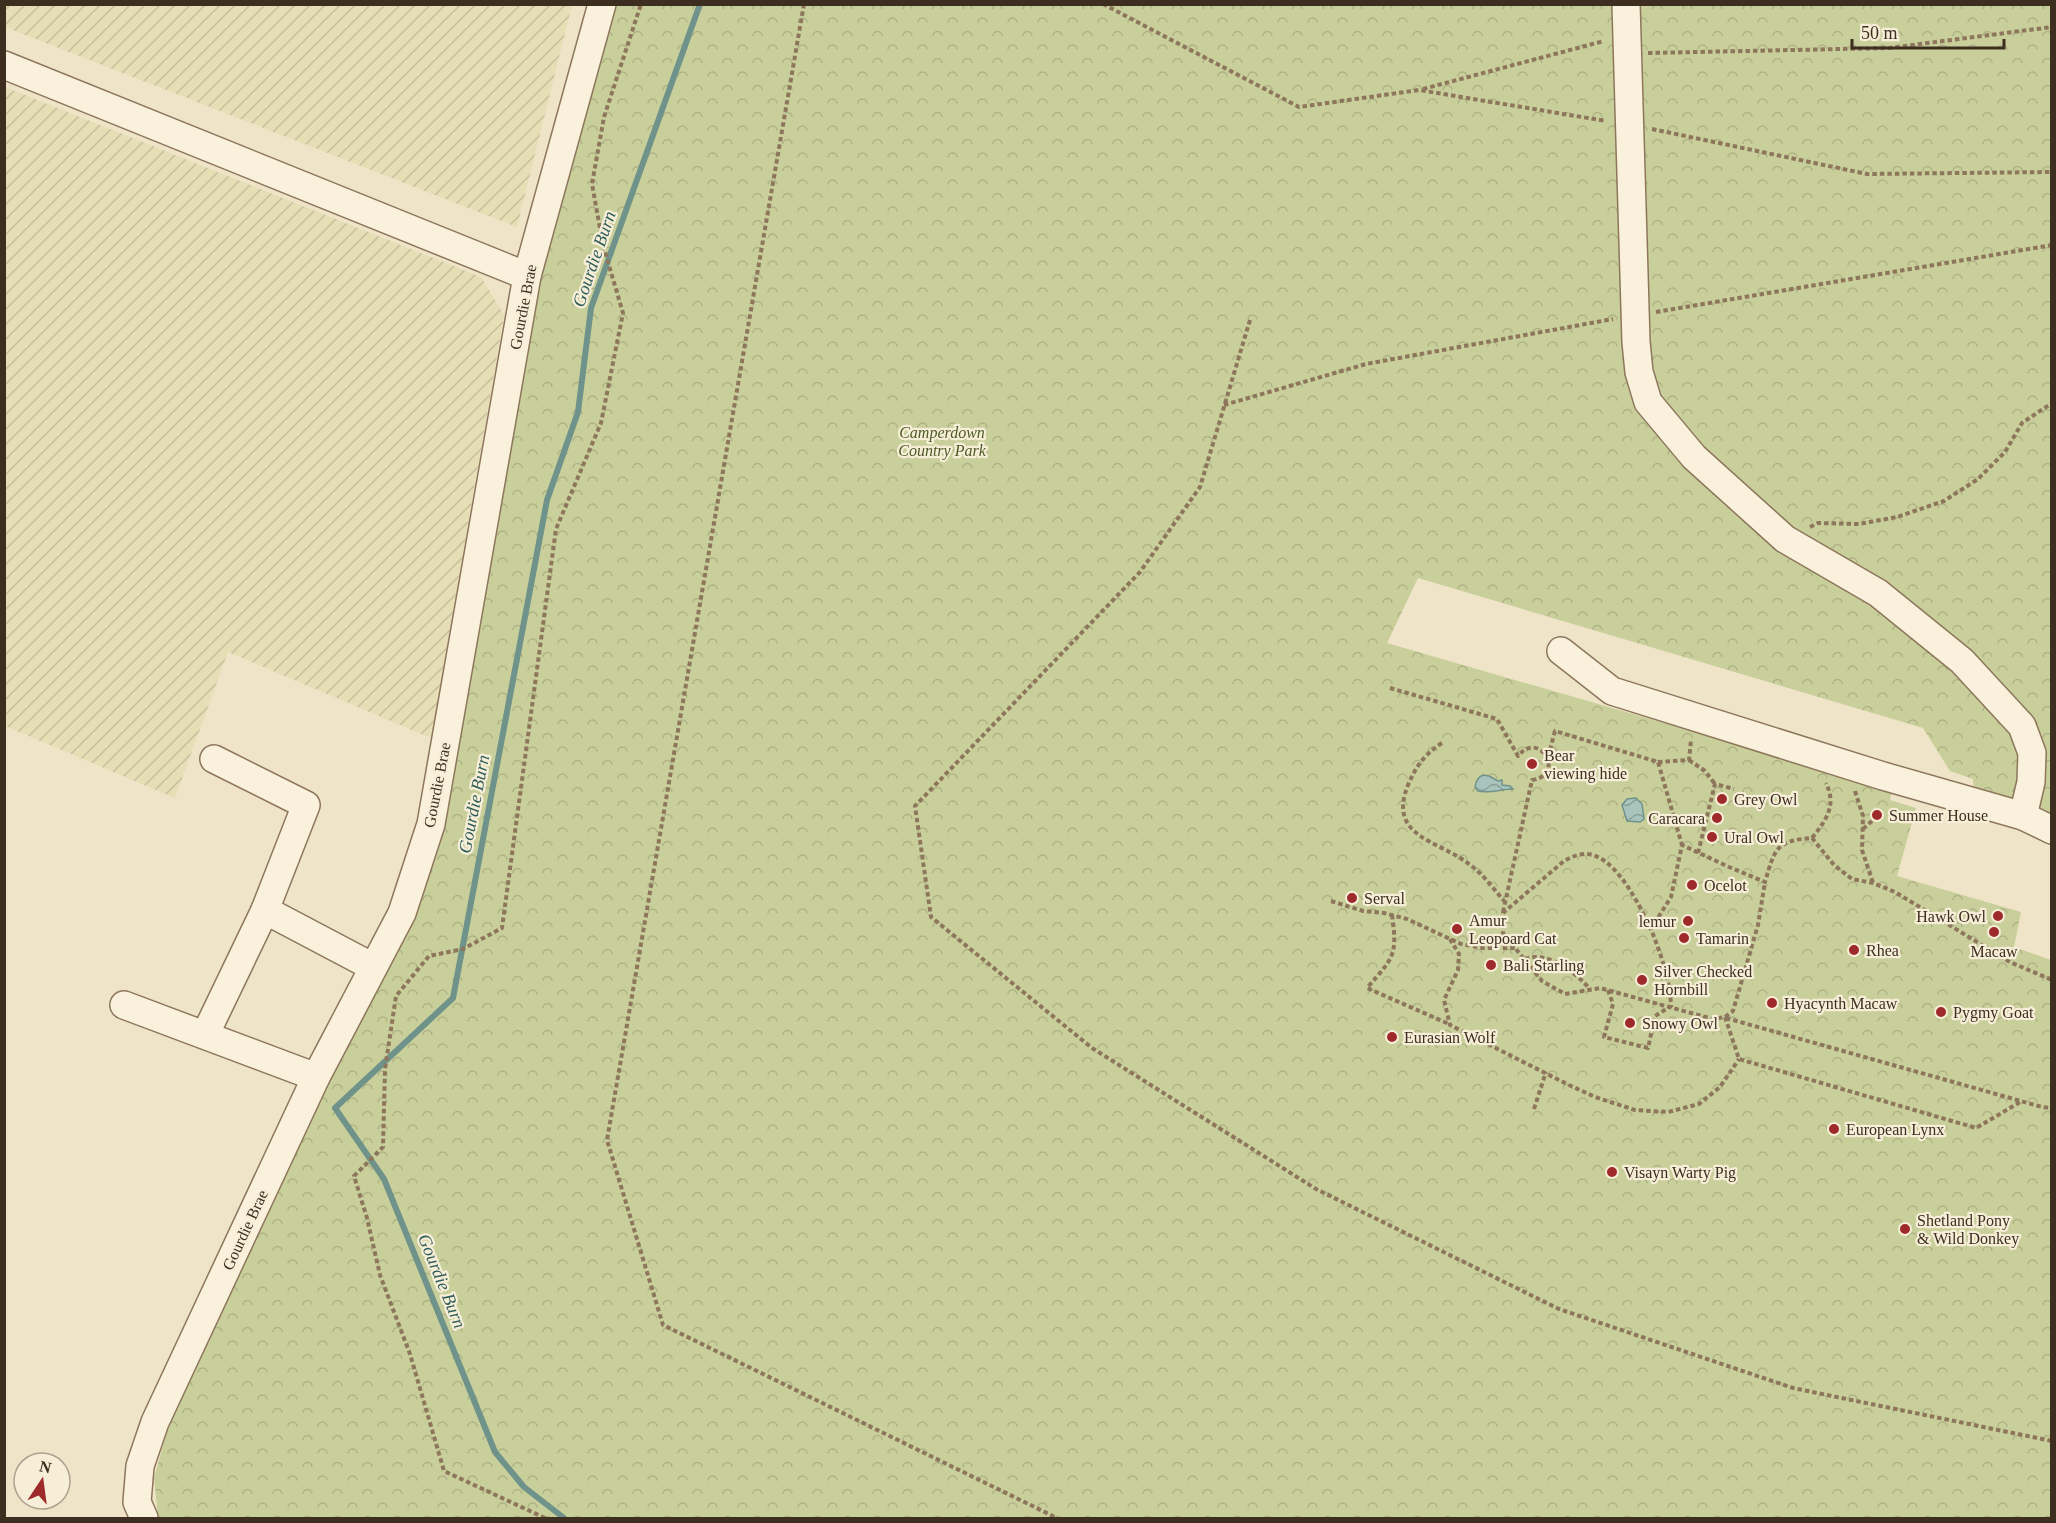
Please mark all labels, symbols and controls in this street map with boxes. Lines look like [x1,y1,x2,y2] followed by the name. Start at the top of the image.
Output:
[1852,12,2004,50] scale bar
[1861,23,1898,43] text: 50 m
[568,209,620,309] water label: Gourdie Burn
[506,263,540,351] street label: Gourdie Brae
[898,424,987,460] park label: Camperdown Country Park
[420,741,454,829] street label: Gourdie Brae
[1544,747,1627,783] place label: Bear viewing hide
[455,753,493,855] water label: Gourdie Burn
[1525,757,1539,771] marker: Bear viewing hide
[1734,791,1798,809] place label: Grey Owl
[1715,792,1729,806] marker: Grey Owl
[1889,807,1988,824] place label: Summer House
[1870,808,1884,822] marker: Summer House
[1648,810,1705,827] place label: Caracara
[1710,811,1724,825] marker: Caracara
[1724,829,1785,846] place label: Ural Owl
[1705,830,1719,844] marker: Ural Owl
[1704,877,1747,894] place label: Ocelot
[1685,878,1699,892] marker: Ocelot
[1364,890,1405,907] place label: Serval
[1345,891,1359,905] marker: Serval
[1916,908,1987,925] place label: Hawk Owl
[1991,909,2005,923] marker: Hawk Owl
[1469,912,1557,948] place label: Amur Leopoard Cat
[1639,913,1677,930] place label: lemur
[1681,914,1695,928] marker: lemur
[1450,922,1464,936] marker: Amur Leopoard Cat
[1987,925,2001,939] marker: Macaw
[1696,930,1749,947] place label: Tamarin
[1677,931,1691,945] marker: Tamarin
[1866,942,1899,959] place label: Rhea
[1847,943,1861,957] marker: Rhea
[1970,943,2018,960] place label: Macaw
[1503,957,1584,975] place label: Bali Starling
[1484,958,1498,972] marker: Bali Starling
[1654,963,1752,998] place label: Silver Checked Hornbill
[1635,973,1649,987] marker: Silver Checked Hornbill
[1784,995,1898,1013] place label: Hyacynth Macaw
[1765,996,1779,1010] marker: Hyacynth Macaw
[1953,1004,2034,1022] place label: Pygmy Goat
[1934,1005,1948,1019] marker: Pygmy Goat
[1642,1015,1719,1033] place label: Snowy Owl
[1623,1016,1637,1030] marker: Snowy Owl
[1404,1029,1496,1046] place label: Eurasian Wolf
[1385,1030,1399,1044] marker: Eurasian Wolf
[1846,1121,1944,1139] place label: European Lynx
[1827,1122,1841,1136] marker: European Lynx
[1624,1164,1736,1182] place label: Visayn Warty Pig
[1605,1165,1619,1179] marker: Visayn Warty Pig
[219,1187,271,1273] street label: Gourdie Brae
[1917,1212,2019,1248] place label: Shetland Pony & Wild Donkey
[1898,1222,1912,1236] marker: Shetland Pony & Wild Donkey
[414,1231,470,1331] water label: Gourdie Burn
[12,1451,72,1511] north arrow
[38,1457,53,1477] text: N

